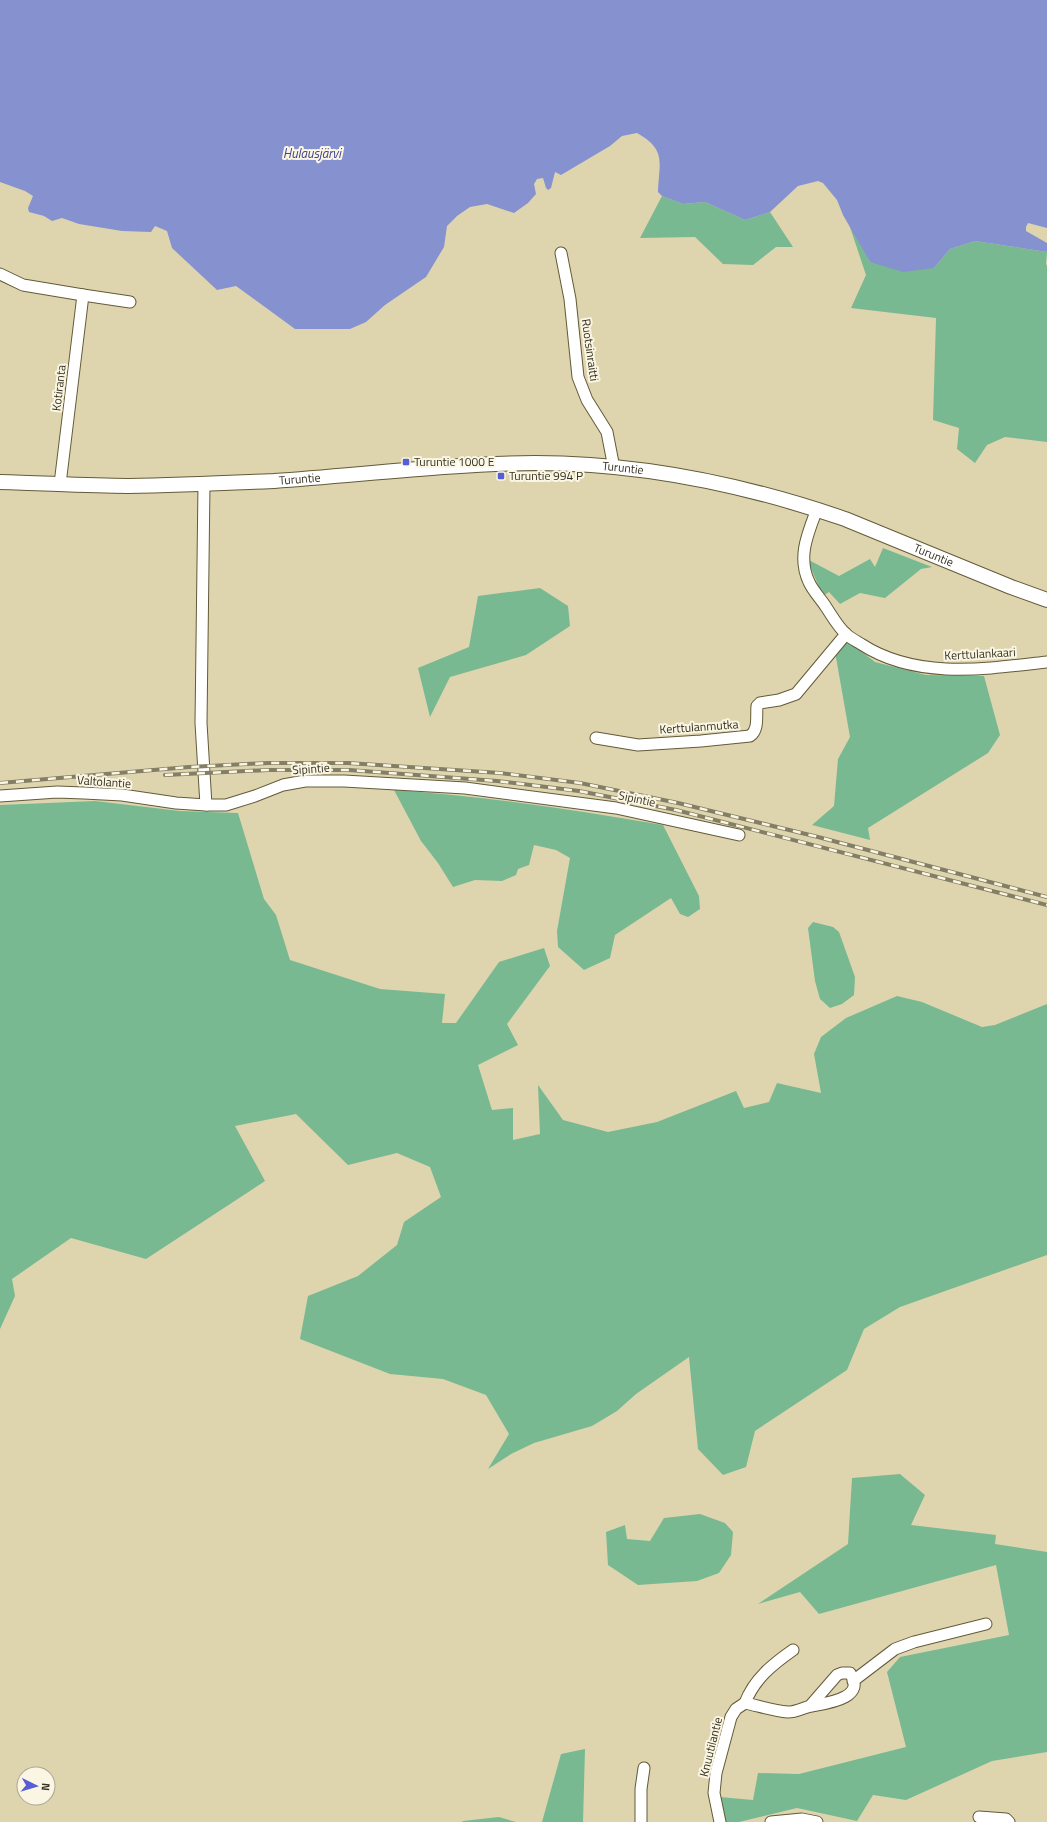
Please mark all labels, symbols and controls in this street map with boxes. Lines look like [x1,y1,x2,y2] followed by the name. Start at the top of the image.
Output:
[283,143,342,163] water label: Hulausjärvi
[577,318,604,382] street label: Ruotsinraitti
[46,364,71,412] street label: Kotiranta
[414,452,495,471] place label: Turuntie 1000 E
[602,456,645,479] street label: Turuntie
[401,457,411,467] marker: Turuntie 1000 E
[509,466,583,485] place label: Turuntie 994 P
[278,467,321,490] street label: Turuntie
[496,471,506,481] marker: Turuntie 994 P
[911,538,957,571] street label: Turuntie
[944,642,1016,665] street label: Kerttulankaari
[659,714,739,739] street label: Kerttulanmutka
[292,758,330,779] street label: Sipintie
[76,770,132,793] street label: Valtolantie
[617,785,657,812] street label: Sipintie
[694,1715,727,1779] street label: Knuutilantie
[16,1766,56,1806] north arrow
[38,1782,54,1791] text: N

